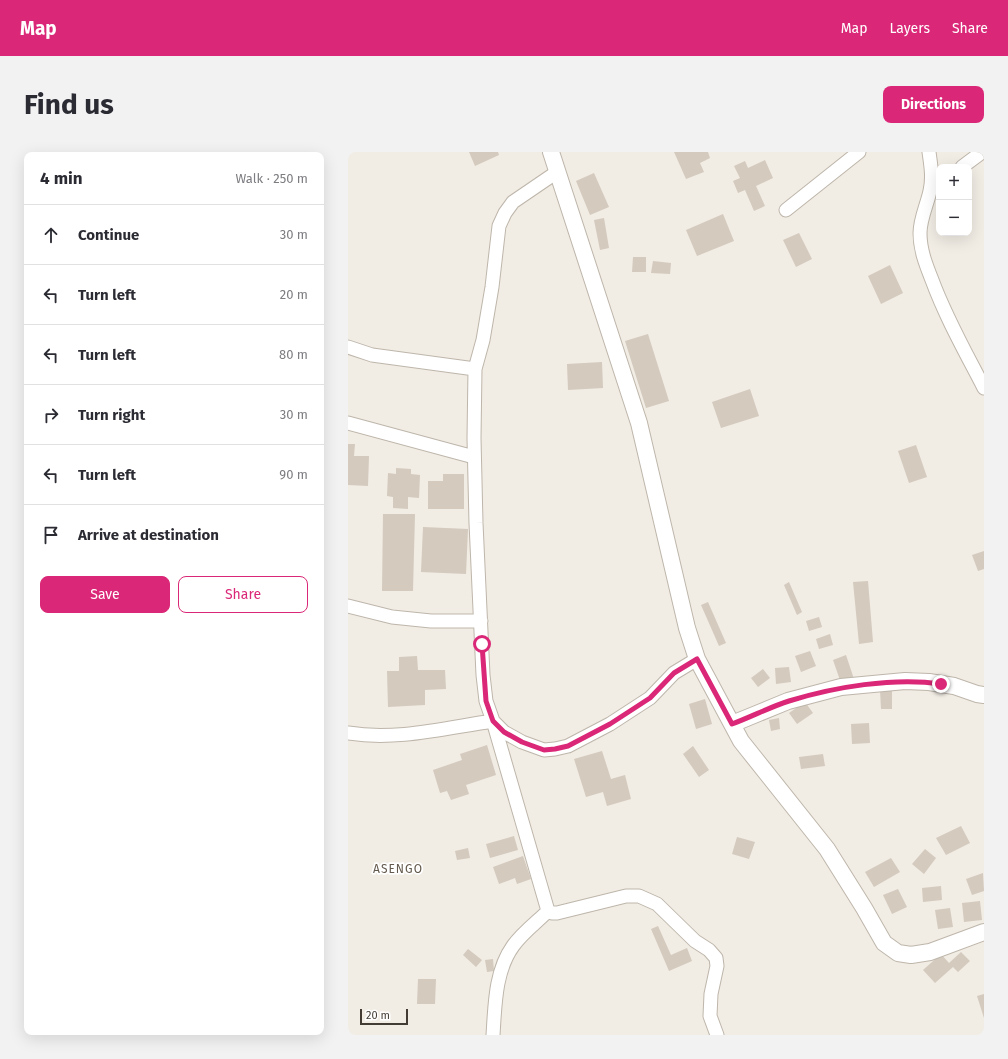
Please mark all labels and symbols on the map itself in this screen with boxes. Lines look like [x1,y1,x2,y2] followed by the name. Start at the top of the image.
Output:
[473,635,491,653] route start
[932,675,950,693] route end
[373,862,423,876] district label: ASENGO
[360,1007,408,1026] scale bar

